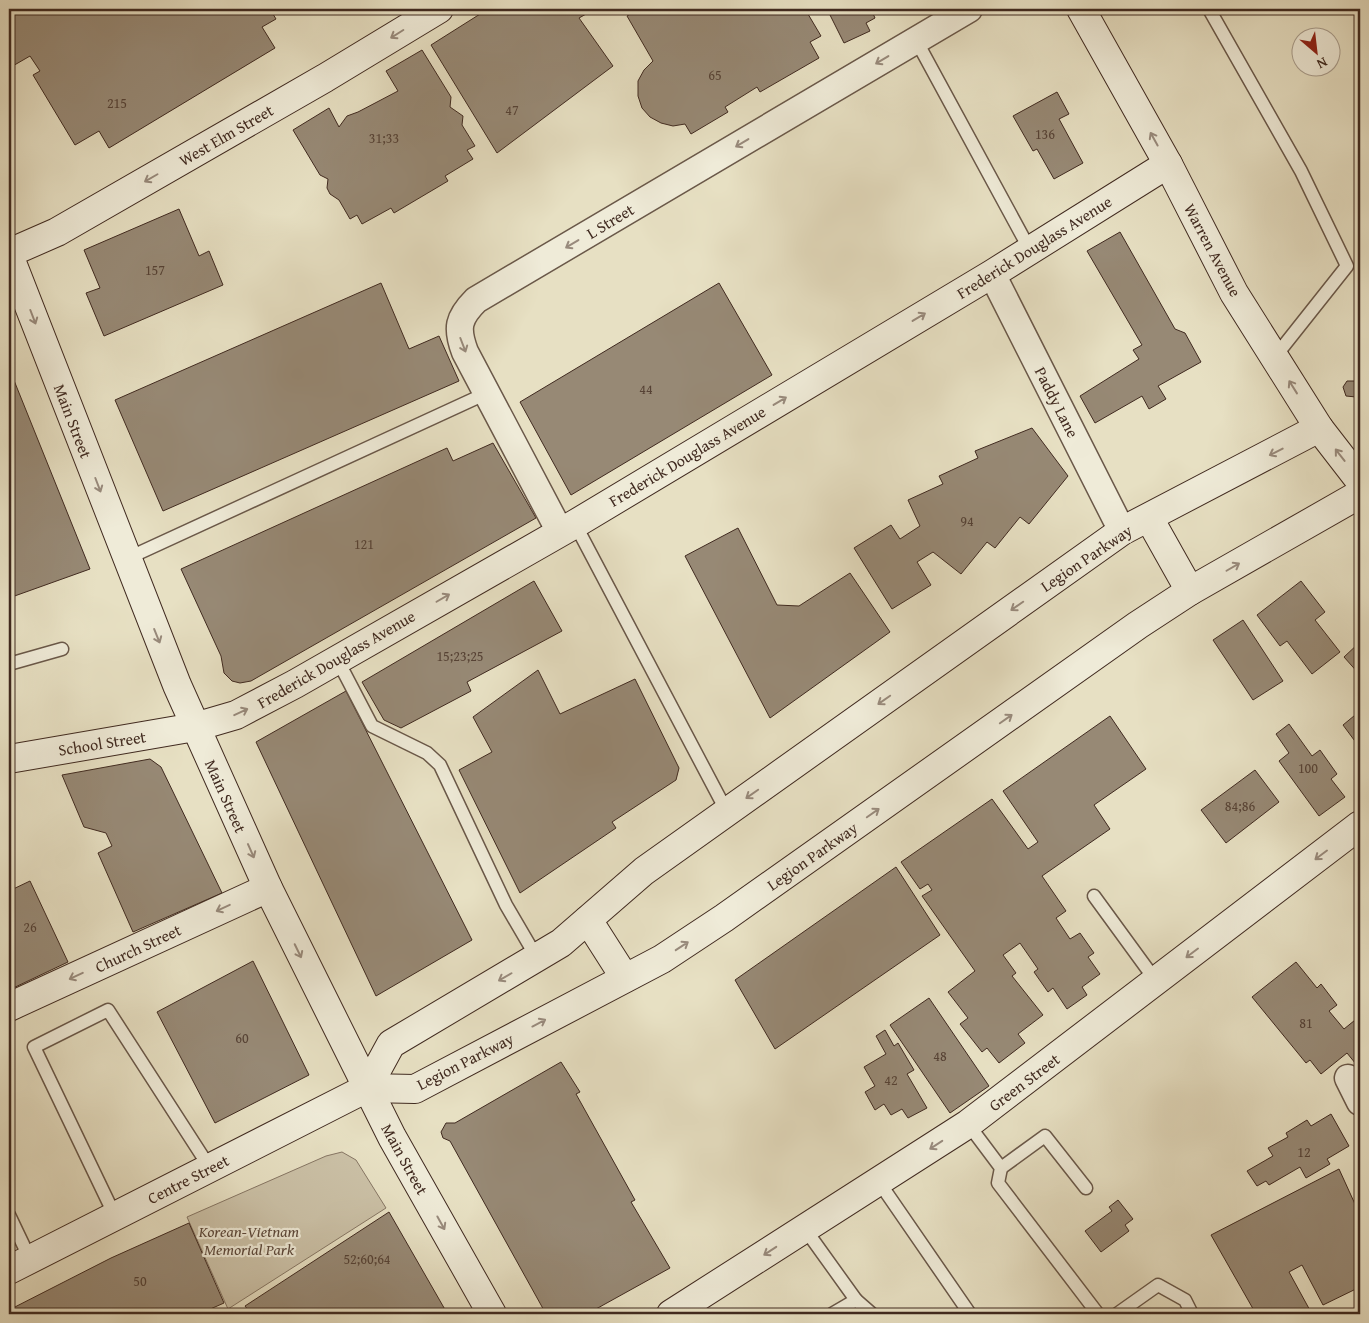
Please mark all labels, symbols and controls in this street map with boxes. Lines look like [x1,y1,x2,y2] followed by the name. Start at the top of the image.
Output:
[1292,28,1342,78] north arrow
[390,29,404,40] one-way arrow
[1313,52,1331,75] text: N
[875,56,889,66] one-way arrow
[708,65,722,85] house number: 65
[107,93,127,113] house number: 215
[174,98,278,172] street label: West Elm Street
[505,100,519,120] house number: 47
[1035,124,1055,144] house number: 136
[369,128,399,148] house number: 31;33
[1149,131,1159,146] one-way arrow
[734,138,749,148] one-way arrow
[144,174,159,183] one-way arrow
[952,189,1116,305] street label: Frederick Douglass Avenue
[582,197,639,245] street label: L Street
[1178,199,1248,301] street label: Warren Avenue
[565,239,580,249] one-way arrow
[145,260,165,280] house number: 157
[29,309,38,324] one-way arrow
[912,312,926,322] one-way arrow
[459,337,468,352] one-way arrow
[1029,362,1085,442] street label: Paddy Lane
[639,379,653,399] house number: 44
[48,380,98,462] street label: Main Street
[1288,381,1298,395] one-way arrow
[772,395,786,405] one-way arrow
[604,400,770,512] street label: Frederick Douglass Avenue
[1269,447,1284,457] one-way arrow
[1334,448,1345,461] one-way arrow
[93,477,103,492] one-way arrow
[960,511,974,531] house number: 94
[1035,518,1137,598] street label: Legion Parkway
[354,534,374,554] house number: 121
[1225,562,1240,572] one-way arrow
[436,592,450,602] one-way arrow
[1011,600,1024,611] one-way arrow
[252,604,420,714] street label: Frederick Douglass Avenue
[153,628,162,643] one-way arrow
[436,646,484,666] house number: 15;23;25
[877,695,891,705] one-way arrow
[233,707,248,716] one-way arrow
[998,714,1012,724] one-way arrow
[56,724,148,762] street label: School Street
[199,755,253,837] street label: Main Street
[1298,758,1318,778] house number: 100
[745,789,759,799] one-way arrow
[1225,796,1255,816] house number: 84;86
[866,808,880,818] one-way arrow
[762,816,862,896] street label: Legion Parkway
[246,843,256,858] one-way arrow
[1315,849,1328,860] one-way arrow
[216,904,231,914] one-way arrow
[23,917,37,937] house number: 26
[91,917,185,978] street label: Church Street
[675,941,689,951] one-way arrow
[294,943,303,958] one-way arrow
[1185,948,1199,958] one-way arrow
[69,972,84,982] one-way arrow
[498,973,512,983] one-way arrow
[1299,1013,1313,1033] house number: 81
[531,1018,546,1027] one-way arrow
[412,1026,518,1096] street label: Legion Parkway
[235,1028,249,1048] house number: 60
[933,1046,947,1066] house number: 48
[983,1047,1065,1117] street label: Green Street
[884,1070,898,1090] house number: 42
[376,1119,435,1199] street label: Main Street
[929,1140,943,1150] one-way arrow
[1297,1142,1311,1162] house number: 12
[143,1148,233,1210] street label: Centre Street
[436,1215,446,1230] one-way arrow
[198,1219,300,1261] park label: Korean-Vietnam Memorial Park
[763,1246,777,1256] one-way arrow
[343,1249,391,1269] house number: 52;60;64
[133,1271,147,1291] house number: 50

